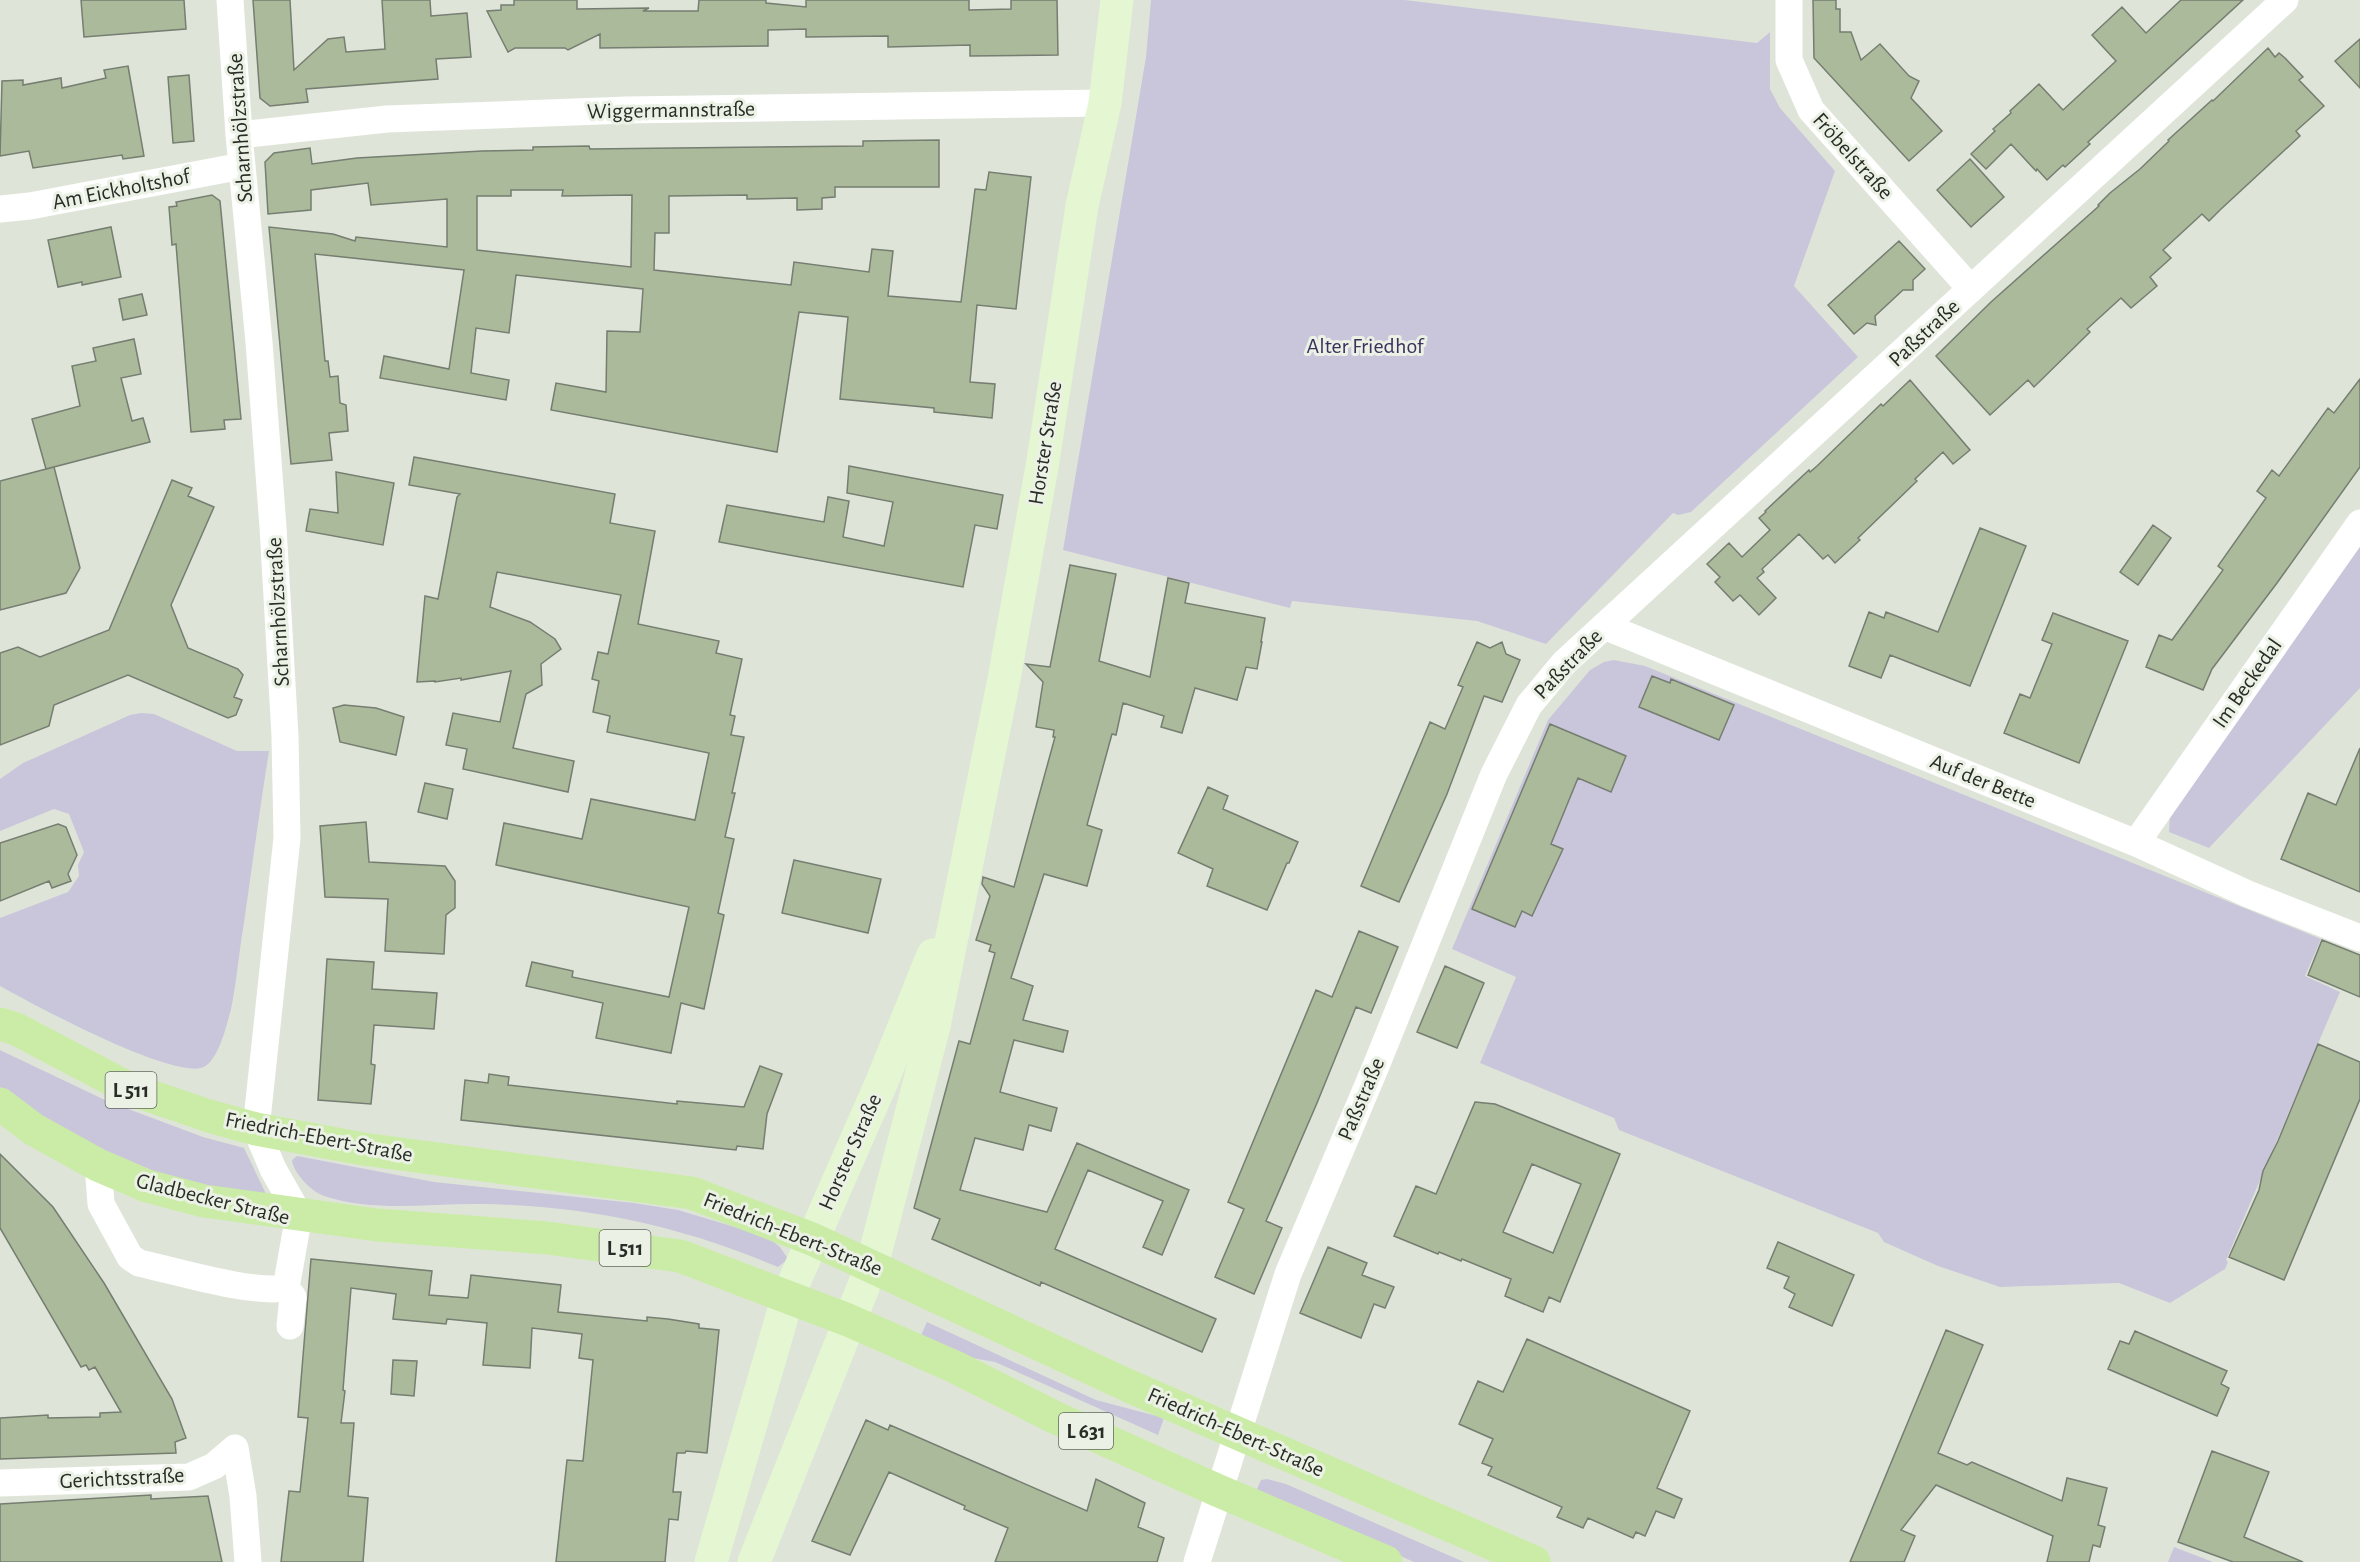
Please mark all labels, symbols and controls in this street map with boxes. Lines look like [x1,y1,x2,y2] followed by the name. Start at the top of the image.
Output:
[224,53,256,203] street label: Scharnhölzstraße
[587,98,755,122] street label: Wiggermannstraße
[1809,108,1897,204] street label: Fröbelstraße
[50,165,193,213] street label: Am Eickholtshof
[1884,295,1964,371] street label: Paßstraße
[1307,335,1425,357] park label: Alter Friedhof
[1024,380,1066,506] street label: Horster Straße
[263,537,293,687] street label: Scharnhölzstraße
[1530,625,1606,703] street label: Paßstraße
[2208,634,2286,732] street label: Im Beckedal
[1927,750,2039,812] street label: Auf der Bette
[1334,1054,1388,1144] street label: Paßstraße
[106,1072,156,1108] road number: L 511
[815,1091,885,1213] street label: Horster Straße
[223,1108,415,1166] street label: Friedrich-Ebert-Straße
[134,1169,292,1229] street label: Gladbecker Straße
[701,1188,885,1280] street label: Friedrich-Ebert-Straße
[600,1230,650,1266] road number: L 511
[1144,1383,1328,1481] street label: Friedrich-Ebert-Straße
[1059,1413,1113,1449] road number: L 631
[59,1464,185,1492] street label: Gerichtsstraße

